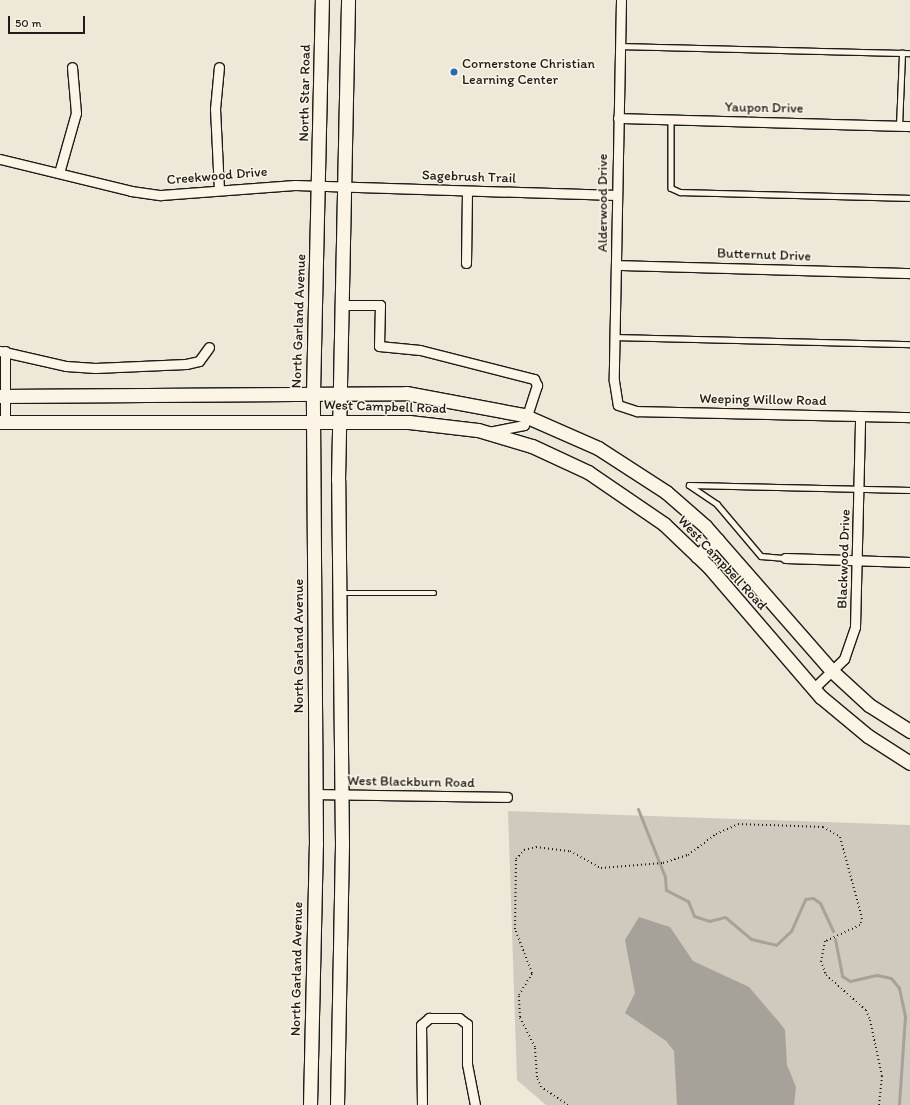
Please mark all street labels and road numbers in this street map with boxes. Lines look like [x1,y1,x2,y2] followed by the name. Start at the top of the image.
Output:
[296,44,314,142] street label: North Star Road
[725,99,803,117] street label: Yaupon Drive
[595,154,611,252] street label: Alderwood Drive
[166,163,268,189] street label: Creekwood Drive
[422,167,516,187] street label: Sagebrush Trail
[717,245,811,265] street label: Butternut Drive
[288,254,310,388] street label: North Garland Avenue
[699,390,827,410] street label: Weeping Willow Road
[323,396,447,418] street label: West Campbell Road
[834,509,854,609] street label: Blackwood Drive
[674,512,770,614] street label: West Campbell Road
[291,579,307,713] street label: North Garland Avenue
[347,772,475,792] street label: West Blackburn Road
[287,902,307,1036] street label: North Garland Avenue

